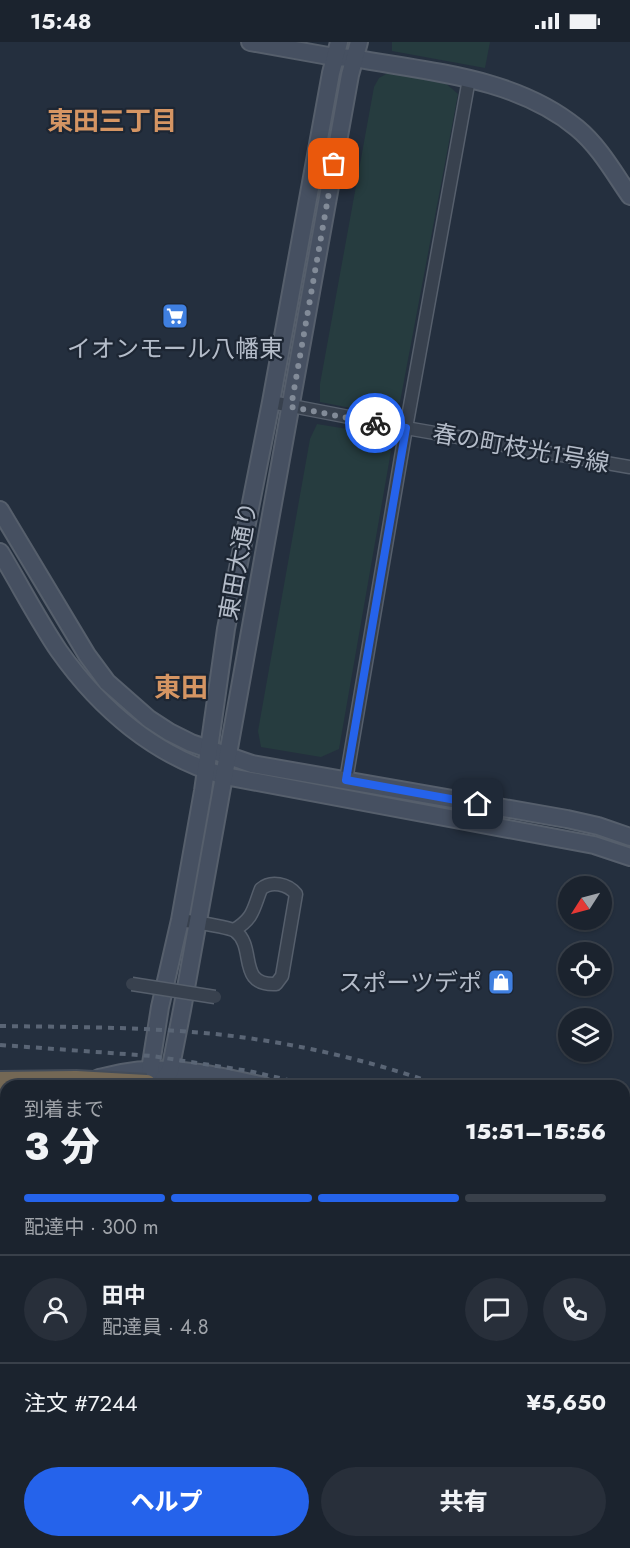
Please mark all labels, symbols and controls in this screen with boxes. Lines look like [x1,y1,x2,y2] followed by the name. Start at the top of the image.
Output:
[30,5,92,37] text: 15:48
[47,102,177,140] district label: 東田三丁目
[308,138,359,189] pin
[317,147,350,180] icon: bag
[160,301,190,331] supermarket icon: イオンモール八幡東
[67,331,283,366] place label: イオンモール八幡東
[345,393,405,453] courier
[359,407,392,440] icon: bike
[430,415,612,481] street label: 春の町枝光1号線
[210,499,266,623] street label: 東田大通り
[154,668,208,707] district label: 東田
[452,778,503,829] pin
[461,787,494,820] icon: home
[558,876,612,930] north arrow
[558,876,612,1062] map controls
[558,942,612,996] button: locate
[338,965,482,1000] place label: スポーツデポ
[486,967,516,997] shop icon: スポーツデポ
[558,1008,612,1062] button: layers
[24,1095,104,1124] text: 到着まで
[465,1115,606,1147] text: 15:51–15:56
[24,1118,100,1175] text: 3 分
[24,1213,159,1242] text: 配達中 · 300 m
[24,1278,87,1341] button: person
[465,1278,528,1341] button: chat
[543,1278,606,1341] button: phone
[102,1279,146,1311] text: 田中
[102,1313,209,1342] text: 配達員 · 4.8
[526,1386,606,1418] text: ¥5,650
[24,1387,138,1419] text: 注文 #7244
[24,1467,309,1536] button: ヘルプ
[321,1467,606,1536] button: 共有

